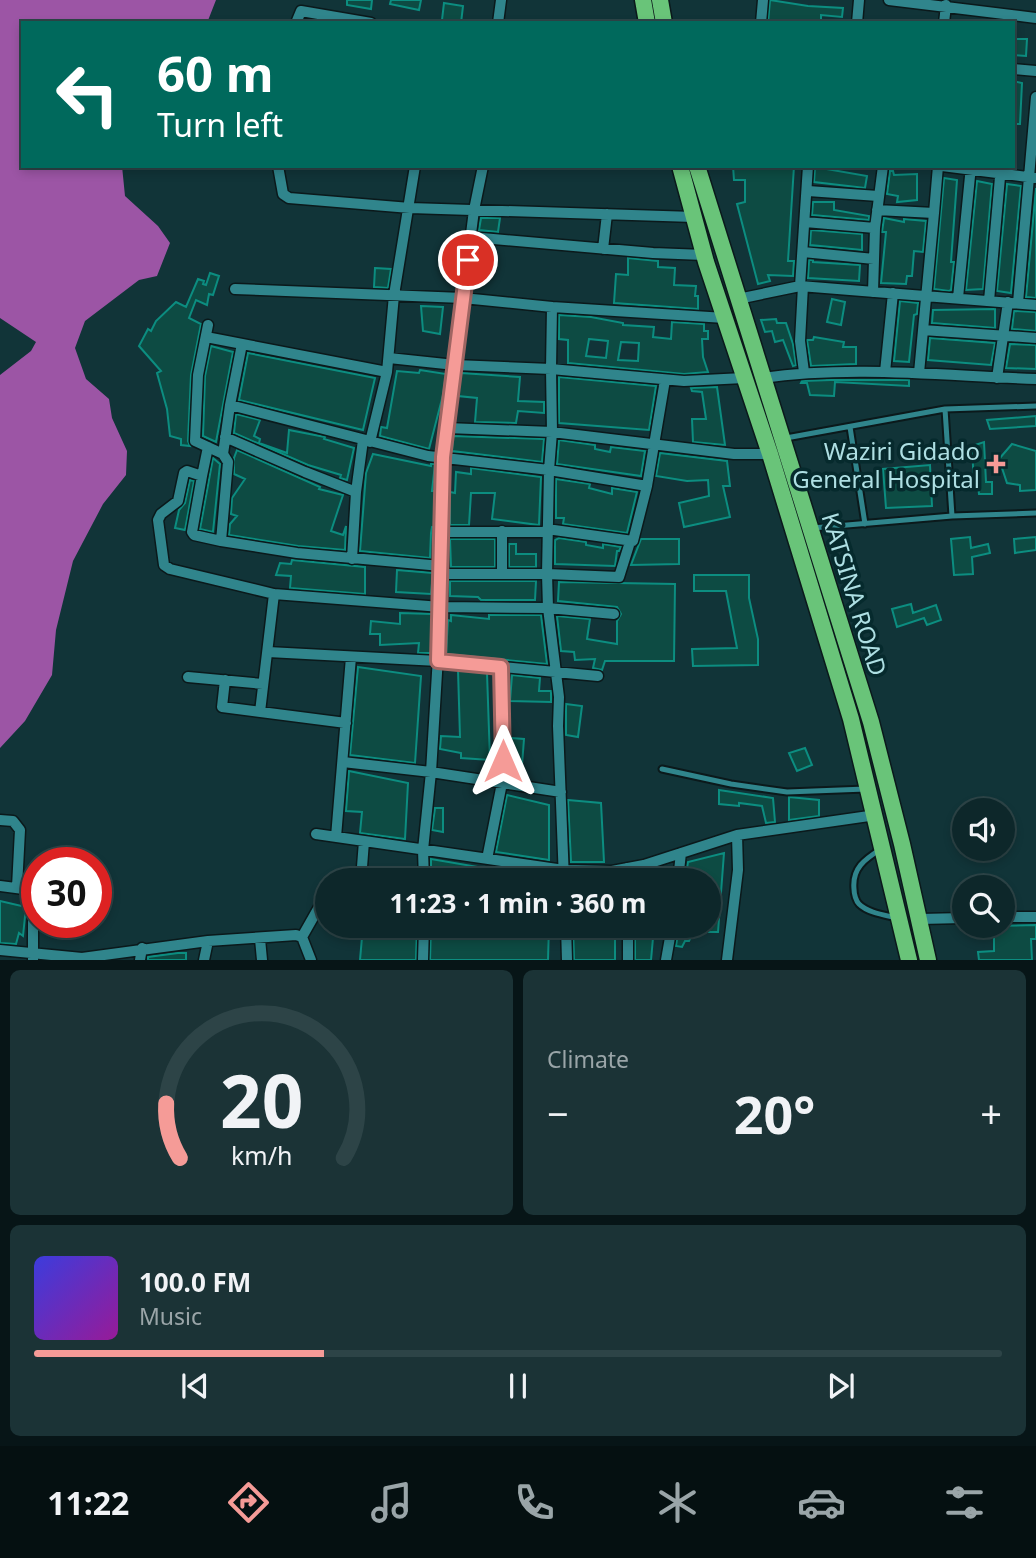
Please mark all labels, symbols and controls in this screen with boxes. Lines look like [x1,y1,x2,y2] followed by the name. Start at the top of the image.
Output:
[157,40,274,106] text: 60 m
[42,49,133,140] icon: left
[157,103,283,146] text: Turn left
[438,230,498,290] pin
[449,241,487,279] icon: arrive
[792,434,980,495] place label: Waziri Gidado General Hospital
[986,454,1006,474] marker: Waziri Gidado General Hospital
[815,508,895,680] street label: KATSINA ROAD
[466,724,540,798] position arrow
[952,798,1015,938] map controls
[952,798,1015,861] button: sound
[21,847,112,938] speed limit sign: 30
[952,875,1015,938] button: search
[390,885,646,921] text: 11:23 · 1 min · 360 m
[547,1043,629,1075] text: Climate
[220,1051,303,1150] text: 20
[734,1078,815,1149] text: 20°
[547,1087,569,1139] text: −
[980,1087,1002,1139] text: +
[231,1138,292,1172] text: km/h
[139,1264,251,1300] text: 100.0 FM
[139,1300,202,1332] text: Music
[176,1367,214,1405] icon: previous
[499,1367,537,1405] icon: pause
[822,1367,860,1405] icon: next
[224,1478,273,1527] icon: directions
[367,1478,416,1527] icon: music
[510,1478,559,1527] icon: phone
[653,1478,702,1527] icon: climate
[797,1478,846,1527] icon: car
[940,1478,989,1527] icon: filters
[47,1481,129,1524] text: 11:22

